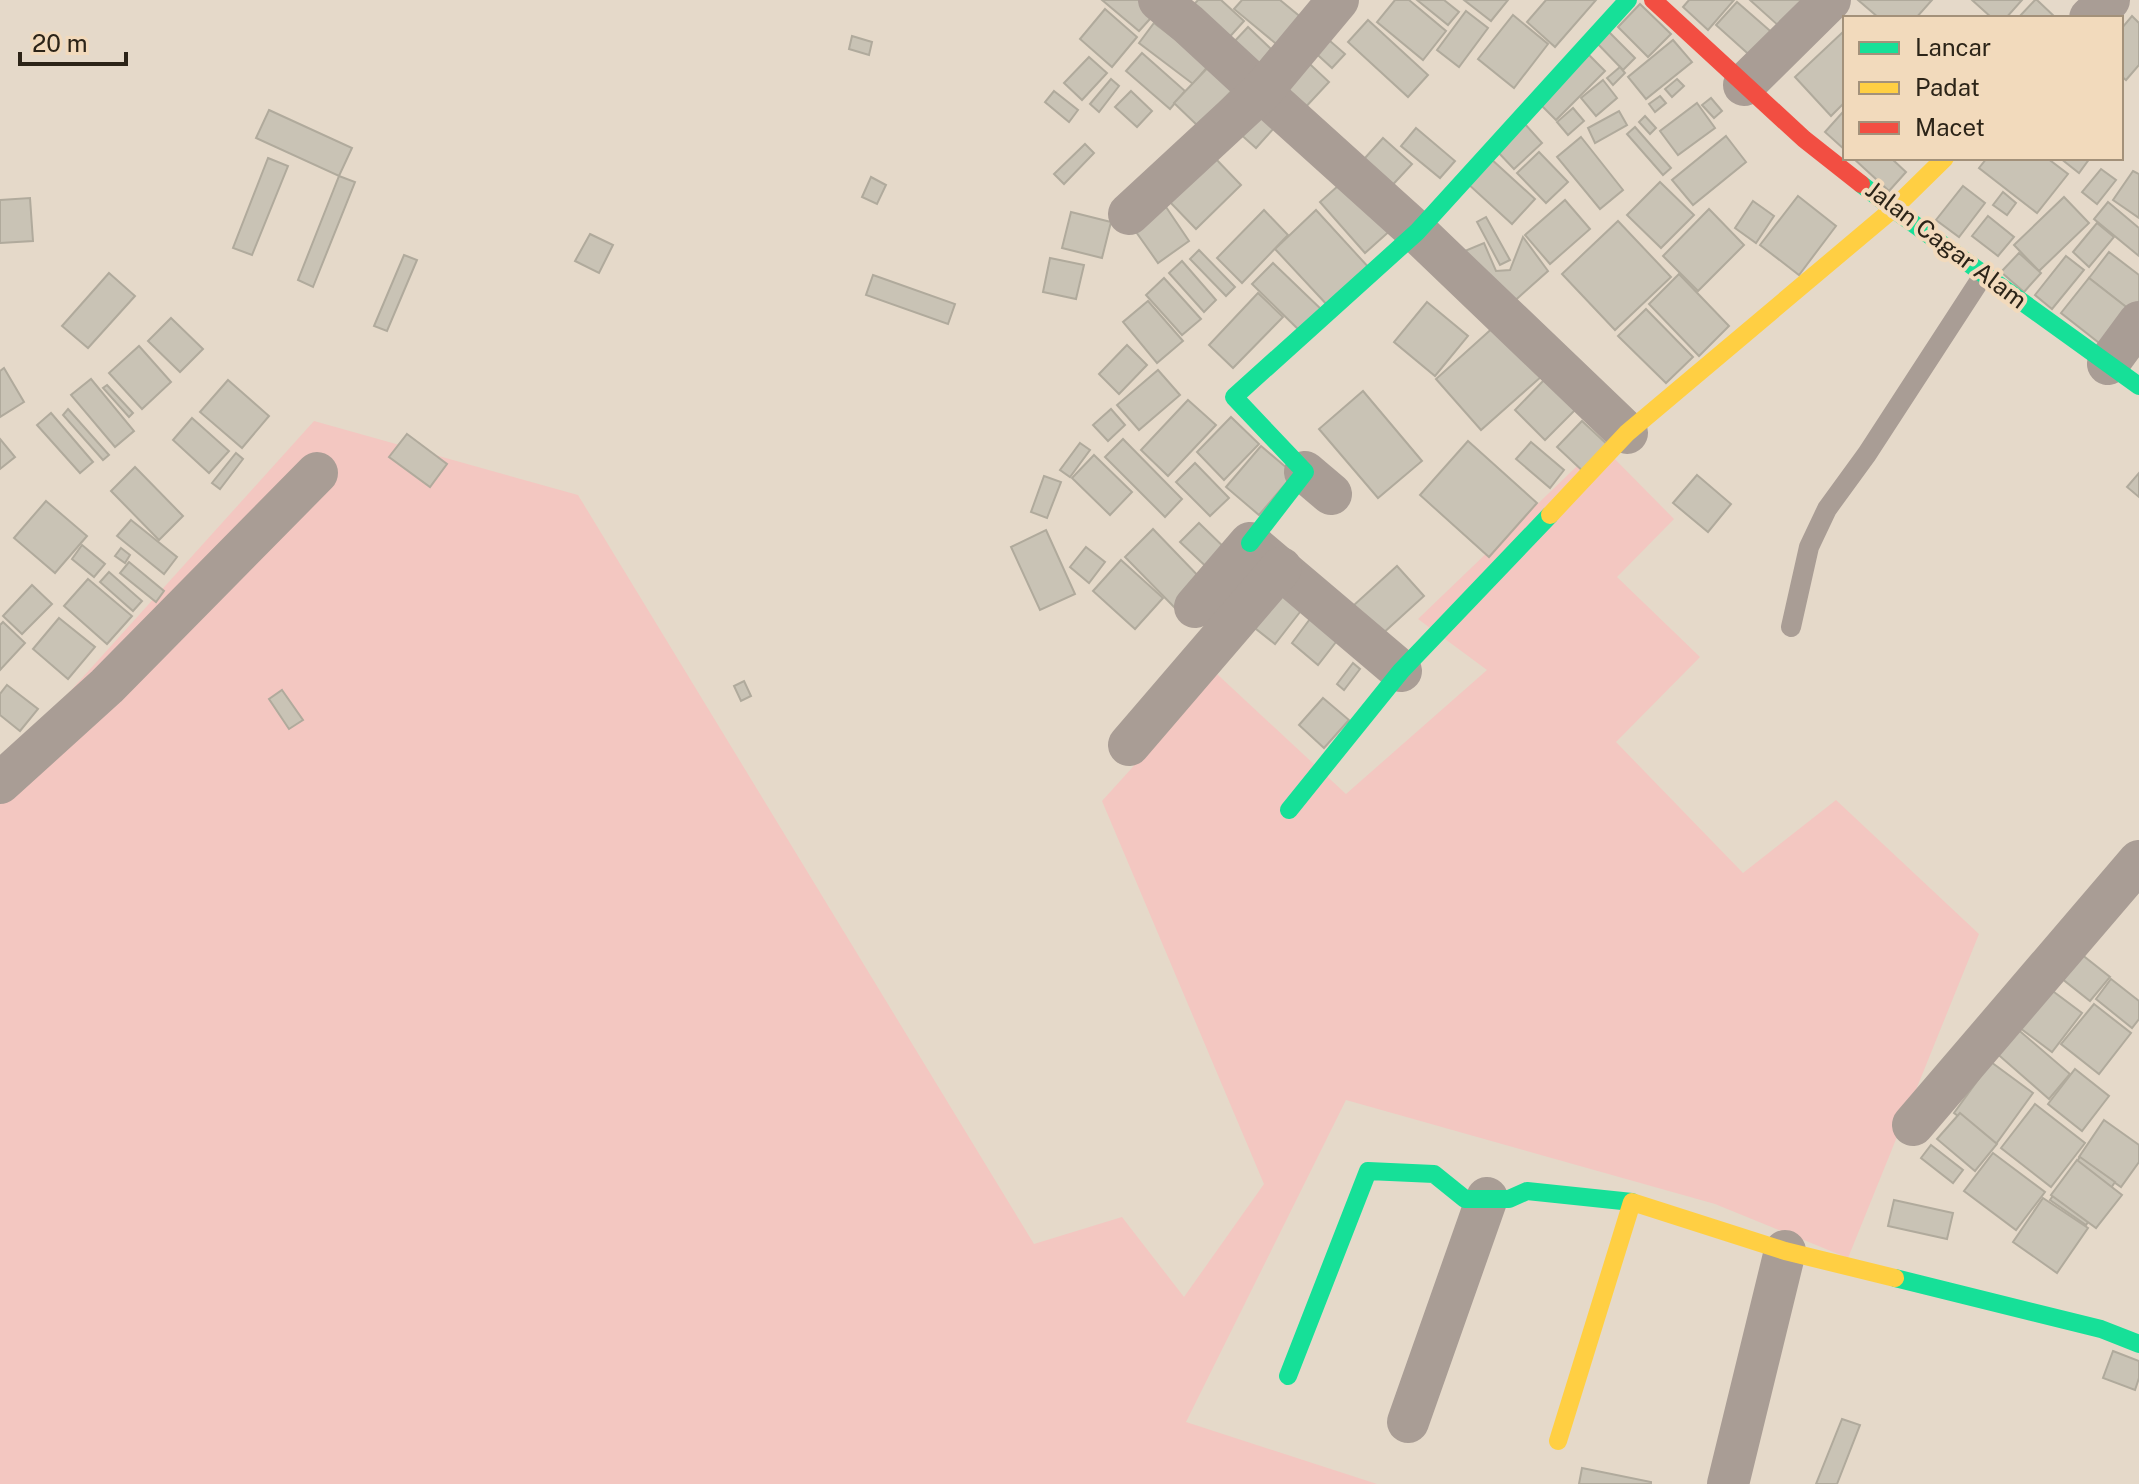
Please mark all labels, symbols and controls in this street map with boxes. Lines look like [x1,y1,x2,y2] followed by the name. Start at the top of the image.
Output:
[20,16,126,66] scale bar
[1843,16,2123,160] legend
[32,29,88,57] text: 20 m
[1915,33,1991,61] text: Lancar
[1915,73,1980,101] text: Padat
[1915,113,1985,141] text: Macet
[1861,175,2032,314] street label: Jalan Cagar Alam

